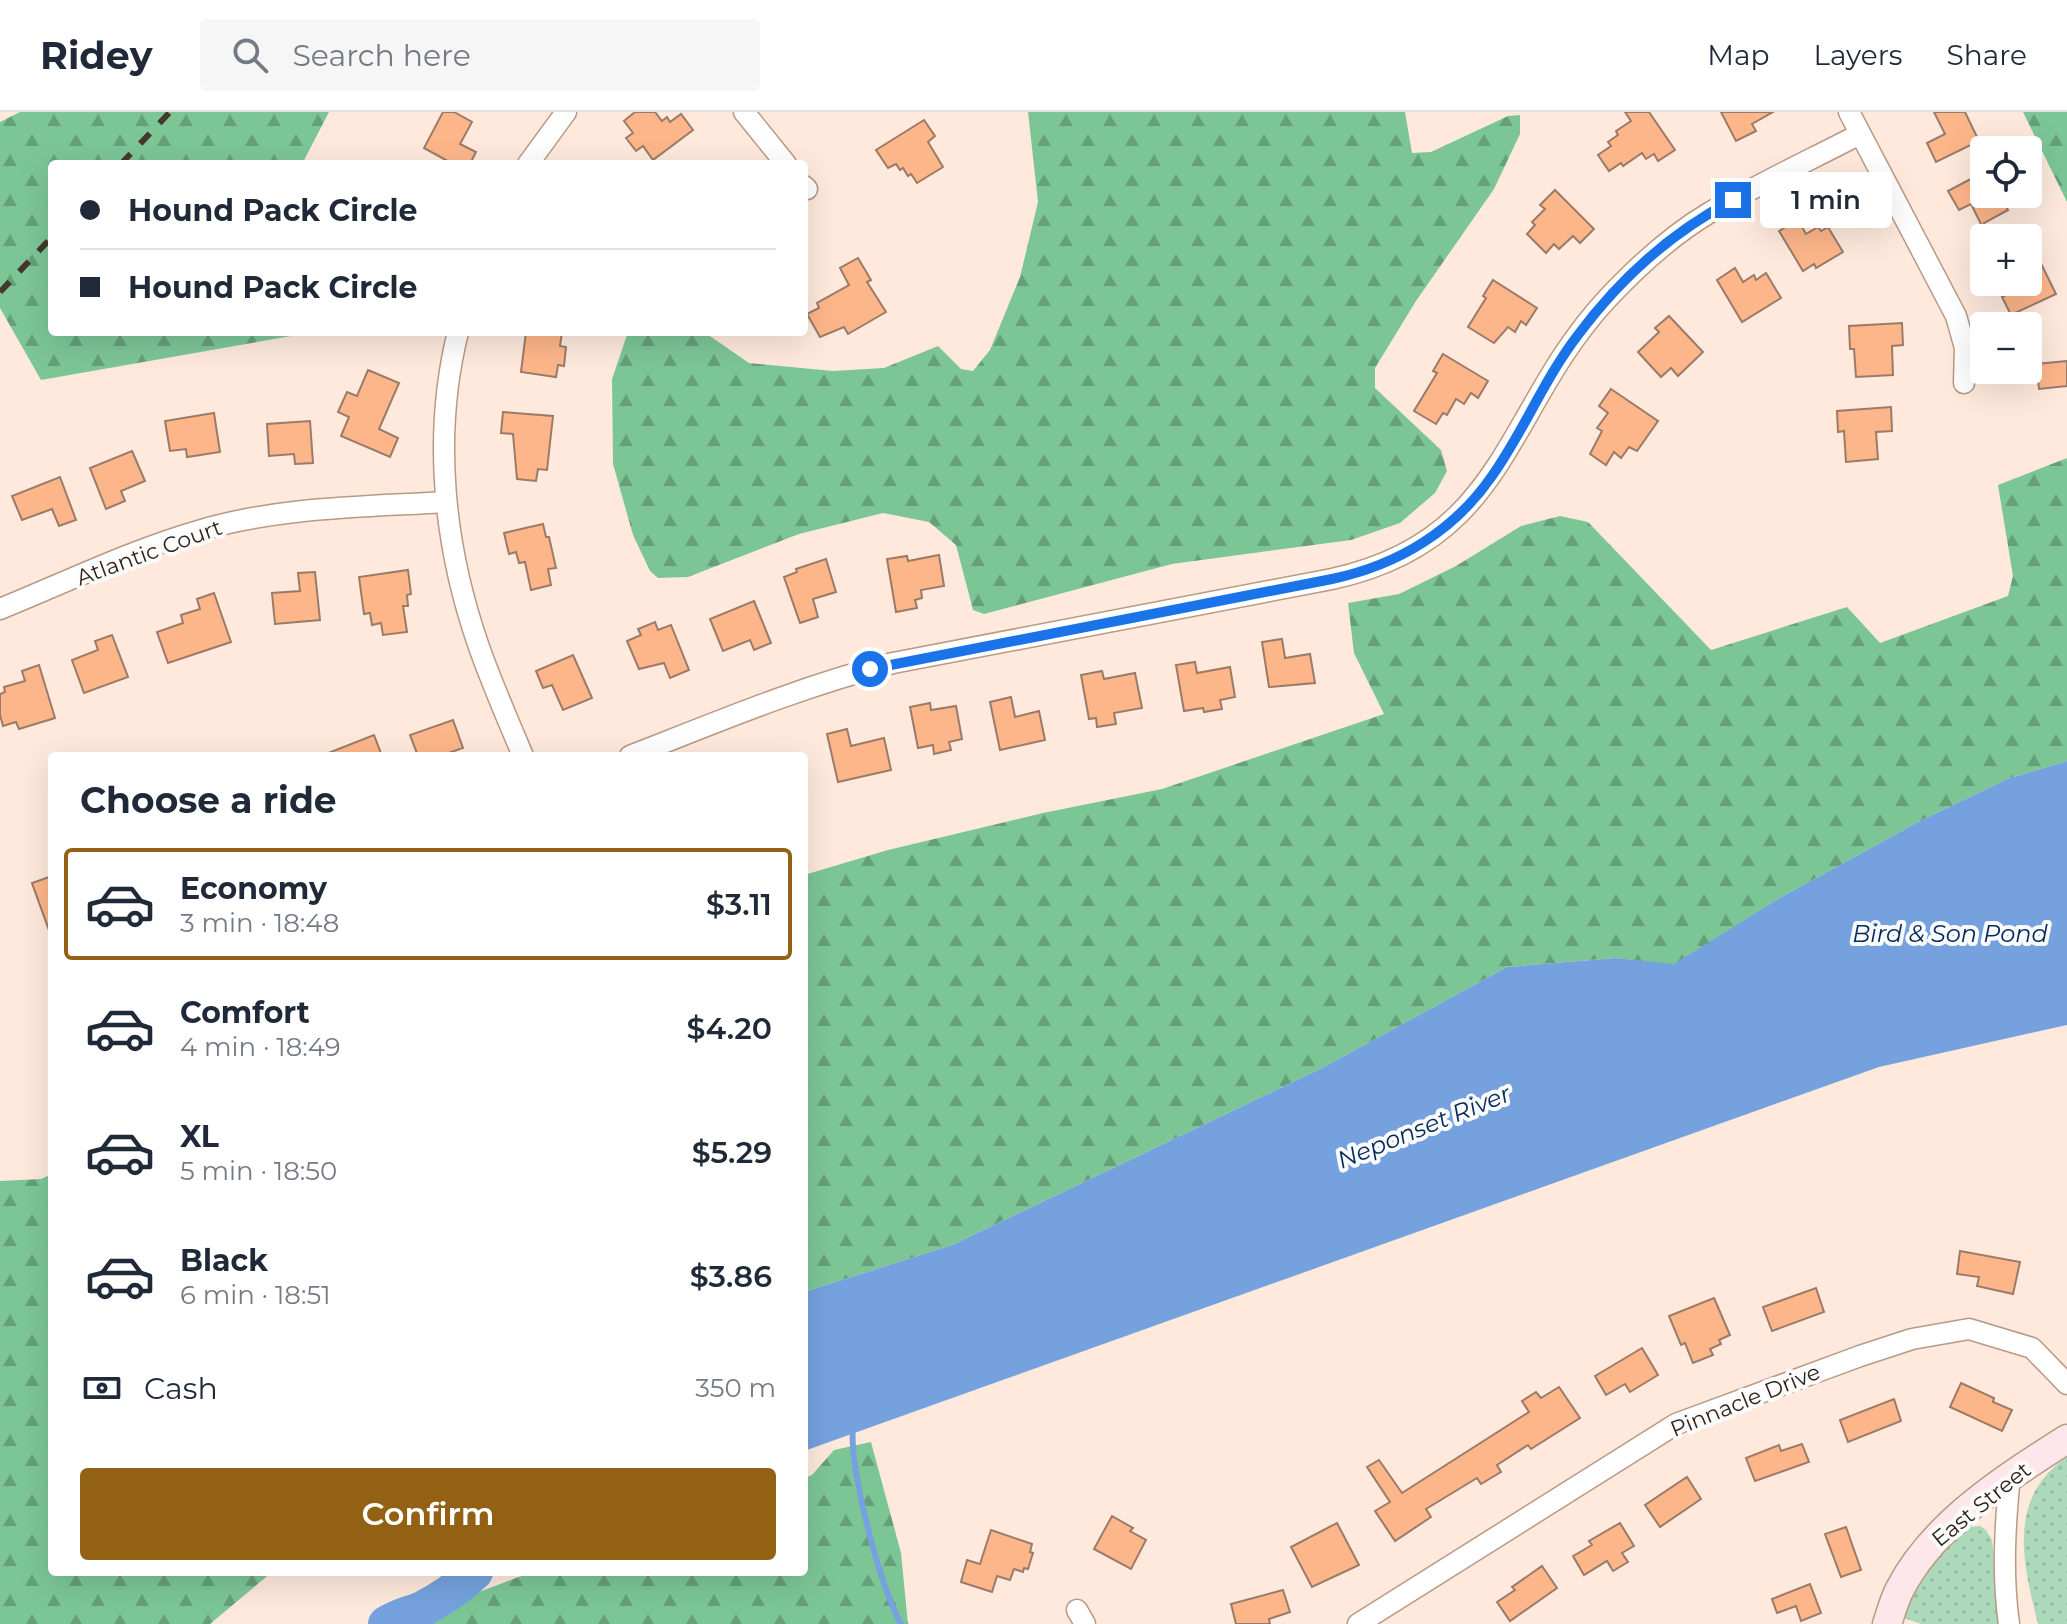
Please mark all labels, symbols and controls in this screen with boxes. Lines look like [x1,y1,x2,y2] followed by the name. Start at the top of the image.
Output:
[200,19,760,91] search box
[40,32,152,79] text: Ridey
[228,33,272,77] icon: search
[292,37,471,74] text: Search here
[1707,38,1770,72] text: Map
[1814,38,1903,72] text: Layers
[1947,38,2027,72] text: Share
[1970,136,2042,384] map controls
[1970,136,2042,208] button: locate
[1761,172,1893,228] callout: 1 min
[1715,182,1751,218] route end
[1791,184,1861,216] text: 1 min
[128,192,418,229] text: Hound Pack Circle
[1970,224,2042,296] button: +
[128,269,418,306] text: Hound Pack Circle
[1970,312,2042,384] button: −
[73,514,226,591] street label: Atlantic Court
[852,651,888,687] route start
[80,778,337,822] text: Choose a ride
[84,868,156,940] icon: car
[180,870,327,907] text: Economy
[706,886,772,923] text: $3.11
[180,907,339,939] text: 3 min · 18:48
[1852,919,2049,948] water label: Bird & Son Pond
[84,992,156,1064] icon: car
[180,994,310,1031] text: Comfort
[687,1010,772,1047] text: $4.20
[180,1031,341,1063] text: 4 min · 18:49
[1333,1078,1516,1175] water label: Neponset River
[84,1116,156,1188] icon: car
[180,1118,219,1155] text: XL
[692,1134,772,1171] text: $5.29
[180,1155,337,1187] text: 5 min · 18:50
[84,1240,156,1312] icon: car
[180,1242,268,1279] text: Black
[690,1258,772,1295] text: $3.86
[180,1279,331,1311] text: 6 min · 18:51
[1666,1358,1824,1443] street label: Pinnacle Drive
[80,1366,124,1410] icon: cash
[144,1370,218,1407] text: Cash
[695,1372,776,1404] text: 350 m
[1926,1456,2036,1552] street label: East Street
[80,1468,776,1560] button: Confirm

